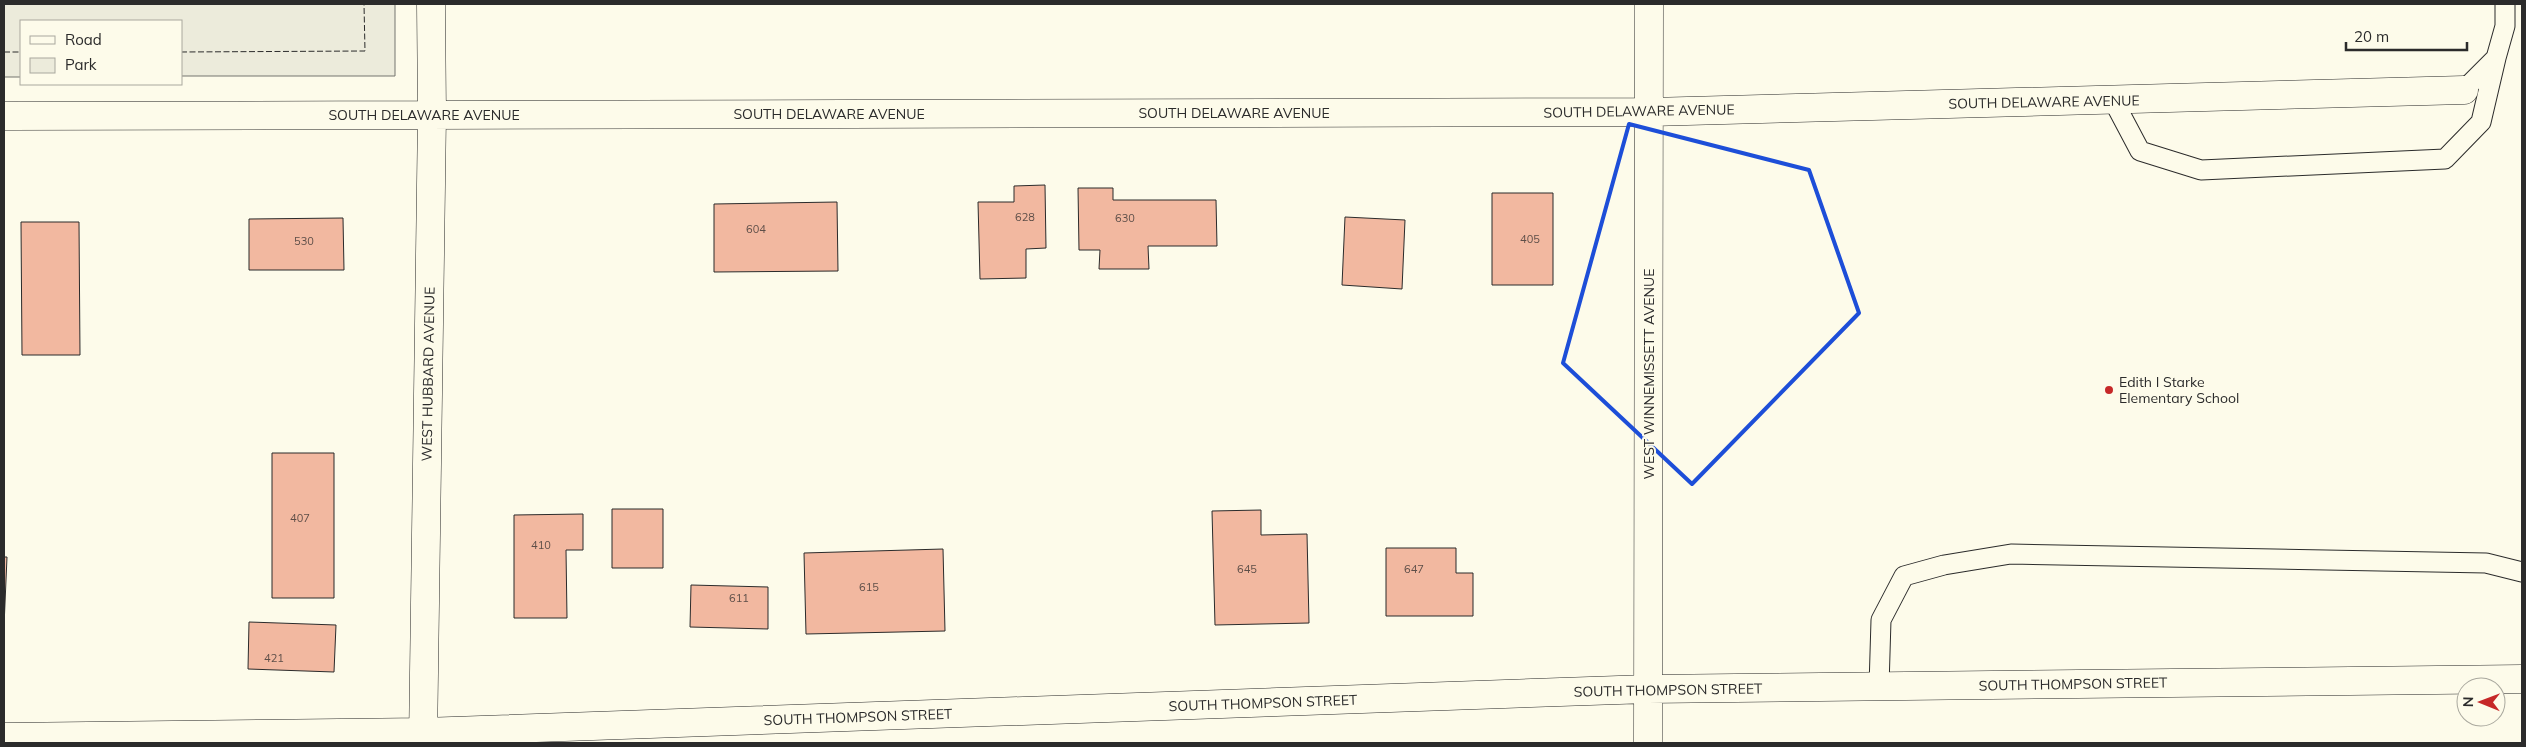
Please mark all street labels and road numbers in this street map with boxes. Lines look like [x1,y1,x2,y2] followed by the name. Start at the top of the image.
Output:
[1948,91,2140,113] street label: SOUTH DELAWARE AVENUE
[1543,100,1735,122] street label: SOUTH DELAWARE AVENUE
[1138,104,1330,122] street label: SOUTH DELAWARE AVENUE
[733,105,925,123] street label: SOUTH DELAWARE AVENUE
[328,106,520,124] street label: SOUTH DELAWARE AVENUE
[1640,269,1658,479] street label: WEST WINNEMISSETT AVENUE
[417,287,439,461] street label: WEST HUBBARD AVENUE
[1978,673,2168,695] street label: SOUTH THOMPSON STREET
[1573,679,1763,701] street label: SOUTH THOMPSON STREET
[1168,691,1358,715] street label: SOUTH THOMPSON STREET
[763,705,953,729] street label: SOUTH THOMPSON STREET

